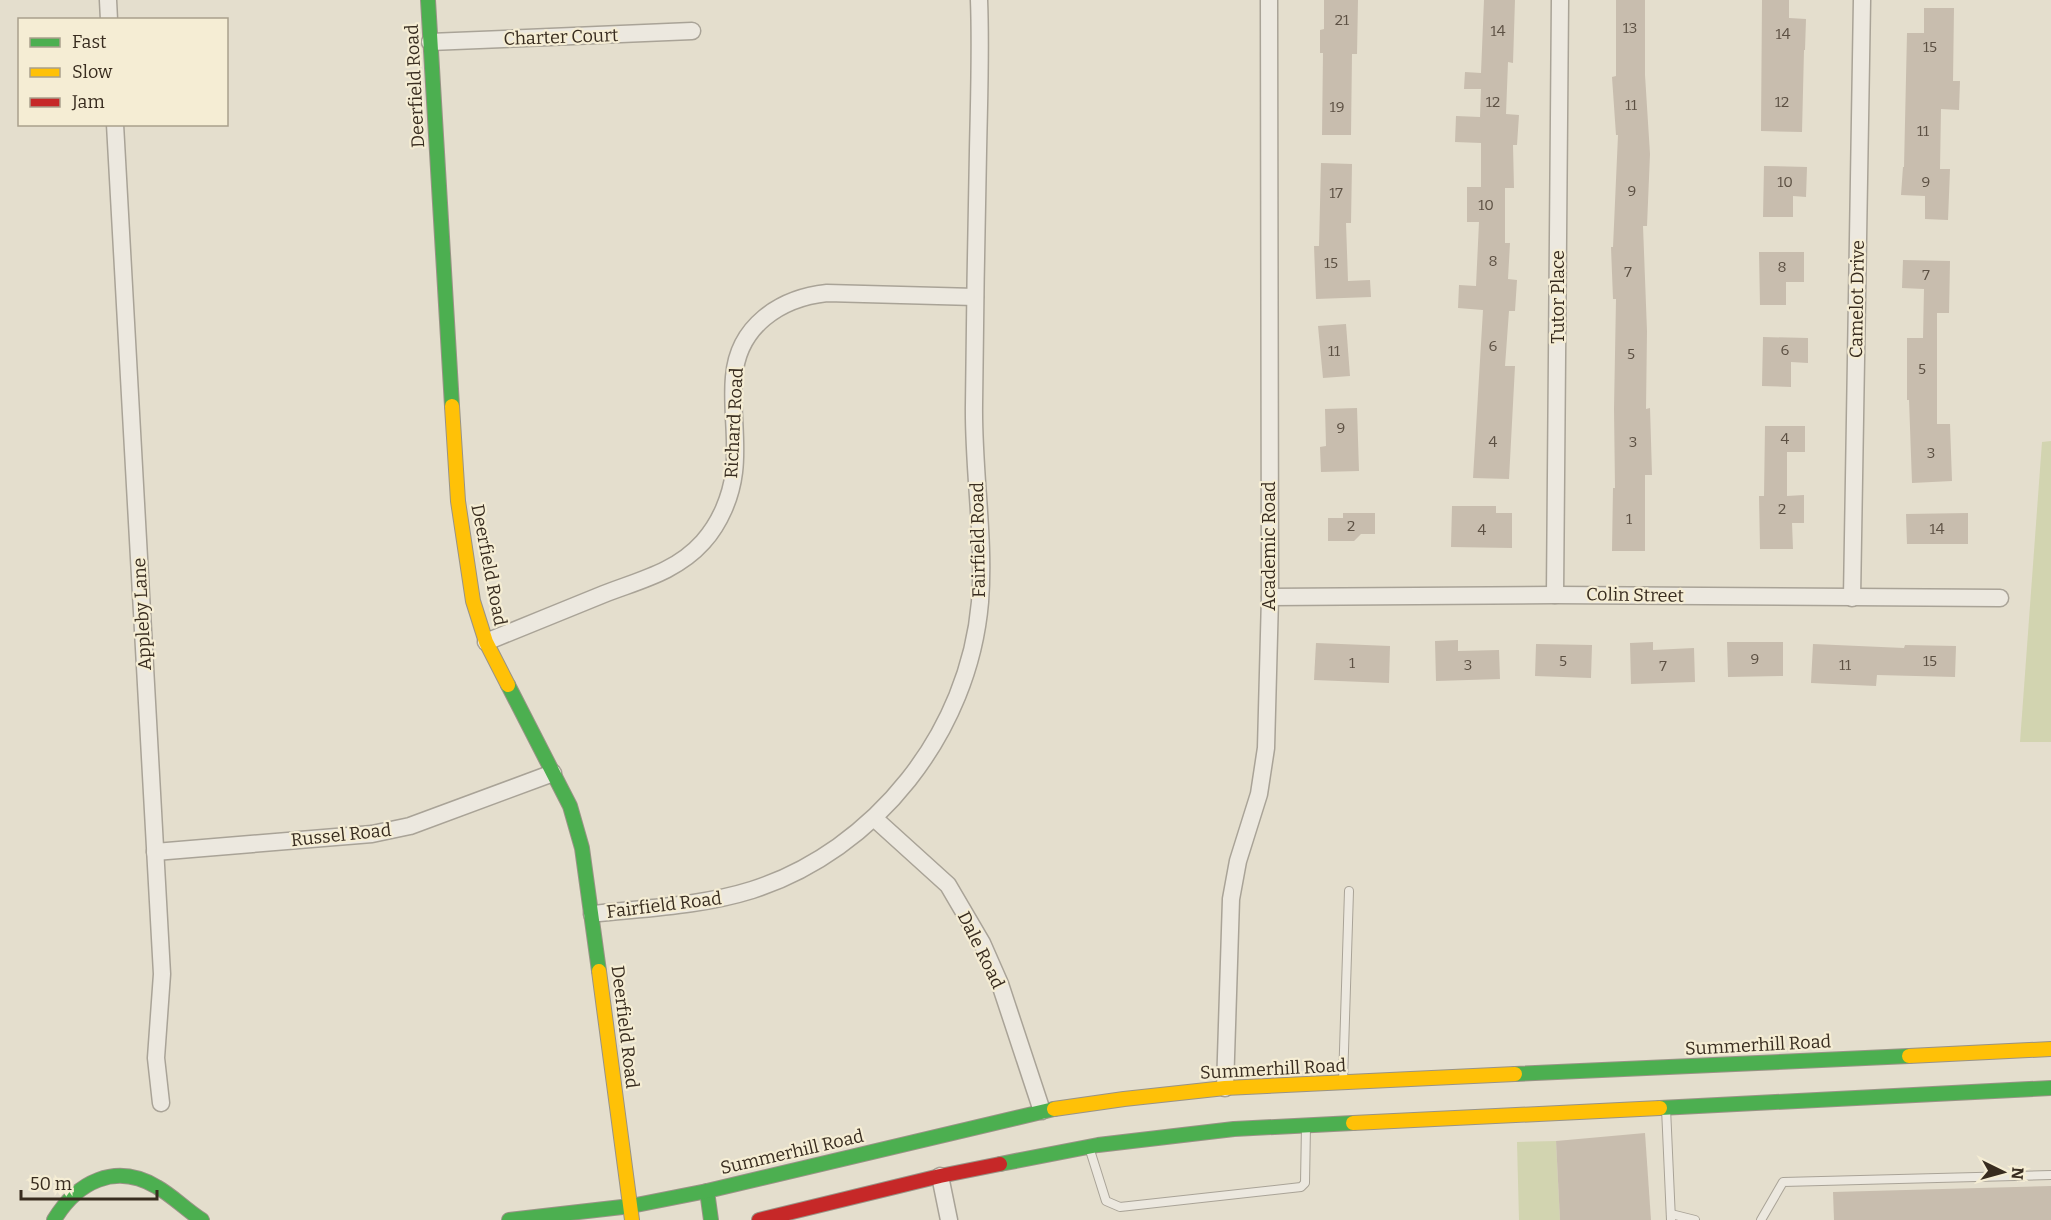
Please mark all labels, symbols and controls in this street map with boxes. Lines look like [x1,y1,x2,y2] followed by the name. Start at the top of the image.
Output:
[1335,11,1349,29] house number: 21
[18,18,228,126] legend
[1623,19,1637,37] house number: 13
[1491,22,1506,40] house number: 14
[401,23,429,148] street label: Deerfield Road
[503,24,619,50] street label: Charter Court
[1776,25,1791,43] house number: 14
[72,31,107,53] text: Fast
[1923,38,1937,56] house number: 15
[72,61,113,83] text: Slow
[71,91,105,113] text: Jam
[1486,93,1500,111] house number: 12
[1775,93,1789,111] house number: 12
[1625,96,1637,114] house number: 11
[1330,98,1344,116] house number: 19
[1917,122,1929,140] house number: 11
[1777,173,1793,191] house number: 10
[1922,173,1930,191] house number: 9
[1628,182,1636,200] house number: 9
[1329,184,1343,202] house number: 17
[1478,196,1494,214] house number: 10
[1845,240,1869,358] street label: Camelot Drive
[1547,250,1569,344] street label: Tutor Place
[1488,252,1498,270] house number: 8
[1324,254,1338,272] house number: 15
[1777,258,1787,276] house number: 8
[1624,263,1632,281] house number: 7
[1922,266,1930,284] house number: 7
[1489,337,1498,355] house number: 6
[1781,341,1790,359] house number: 6
[1328,342,1340,360] house number: 11
[1627,345,1635,363] house number: 5
[1918,360,1926,378] house number: 5
[720,367,748,479] street label: Richard Road
[1337,419,1345,437] house number: 9
[1781,430,1790,448] house number: 4
[1489,433,1498,451] house number: 4
[1629,433,1637,451] house number: 3
[1927,444,1935,462] house number: 3
[1258,481,1280,611] street label: Academic Road
[966,482,990,598] street label: Fairfield Road
[1778,500,1786,518] house number: 2
[466,502,512,628] street label: Deerfield Road
[1626,510,1632,528] house number: 1
[1347,517,1355,535] house number: 2
[1930,520,1945,538] house number: 14
[1478,521,1487,539] house number: 4
[128,557,156,671] street label: Appleby Lane
[1586,583,1685,607] street label: Colin Street
[1751,650,1759,668] house number: 9
[1559,652,1567,670] house number: 5
[1923,652,1937,670] house number: 15
[1349,654,1355,672] house number: 1
[1464,656,1472,674] house number: 3
[1839,656,1851,674] house number: 11
[1659,657,1667,675] house number: 7
[290,819,393,851] street label: Russel Road
[605,887,723,923] street label: Fairfield Road
[953,908,1009,993] street label: Dale Road
[607,964,643,1090] street label: Deerfield Road
[1684,1030,1832,1060] street label: Summerhill Road
[1199,1054,1347,1084] street label: Summerhill Road
[718,1125,866,1179] street label: Summerhill Road
[1973,1142,2033,1202] north arrow
[21,1163,158,1201] scale bar
[2007,1166,2027,1180] text: N
[30,1173,72,1195] text: 50 m

